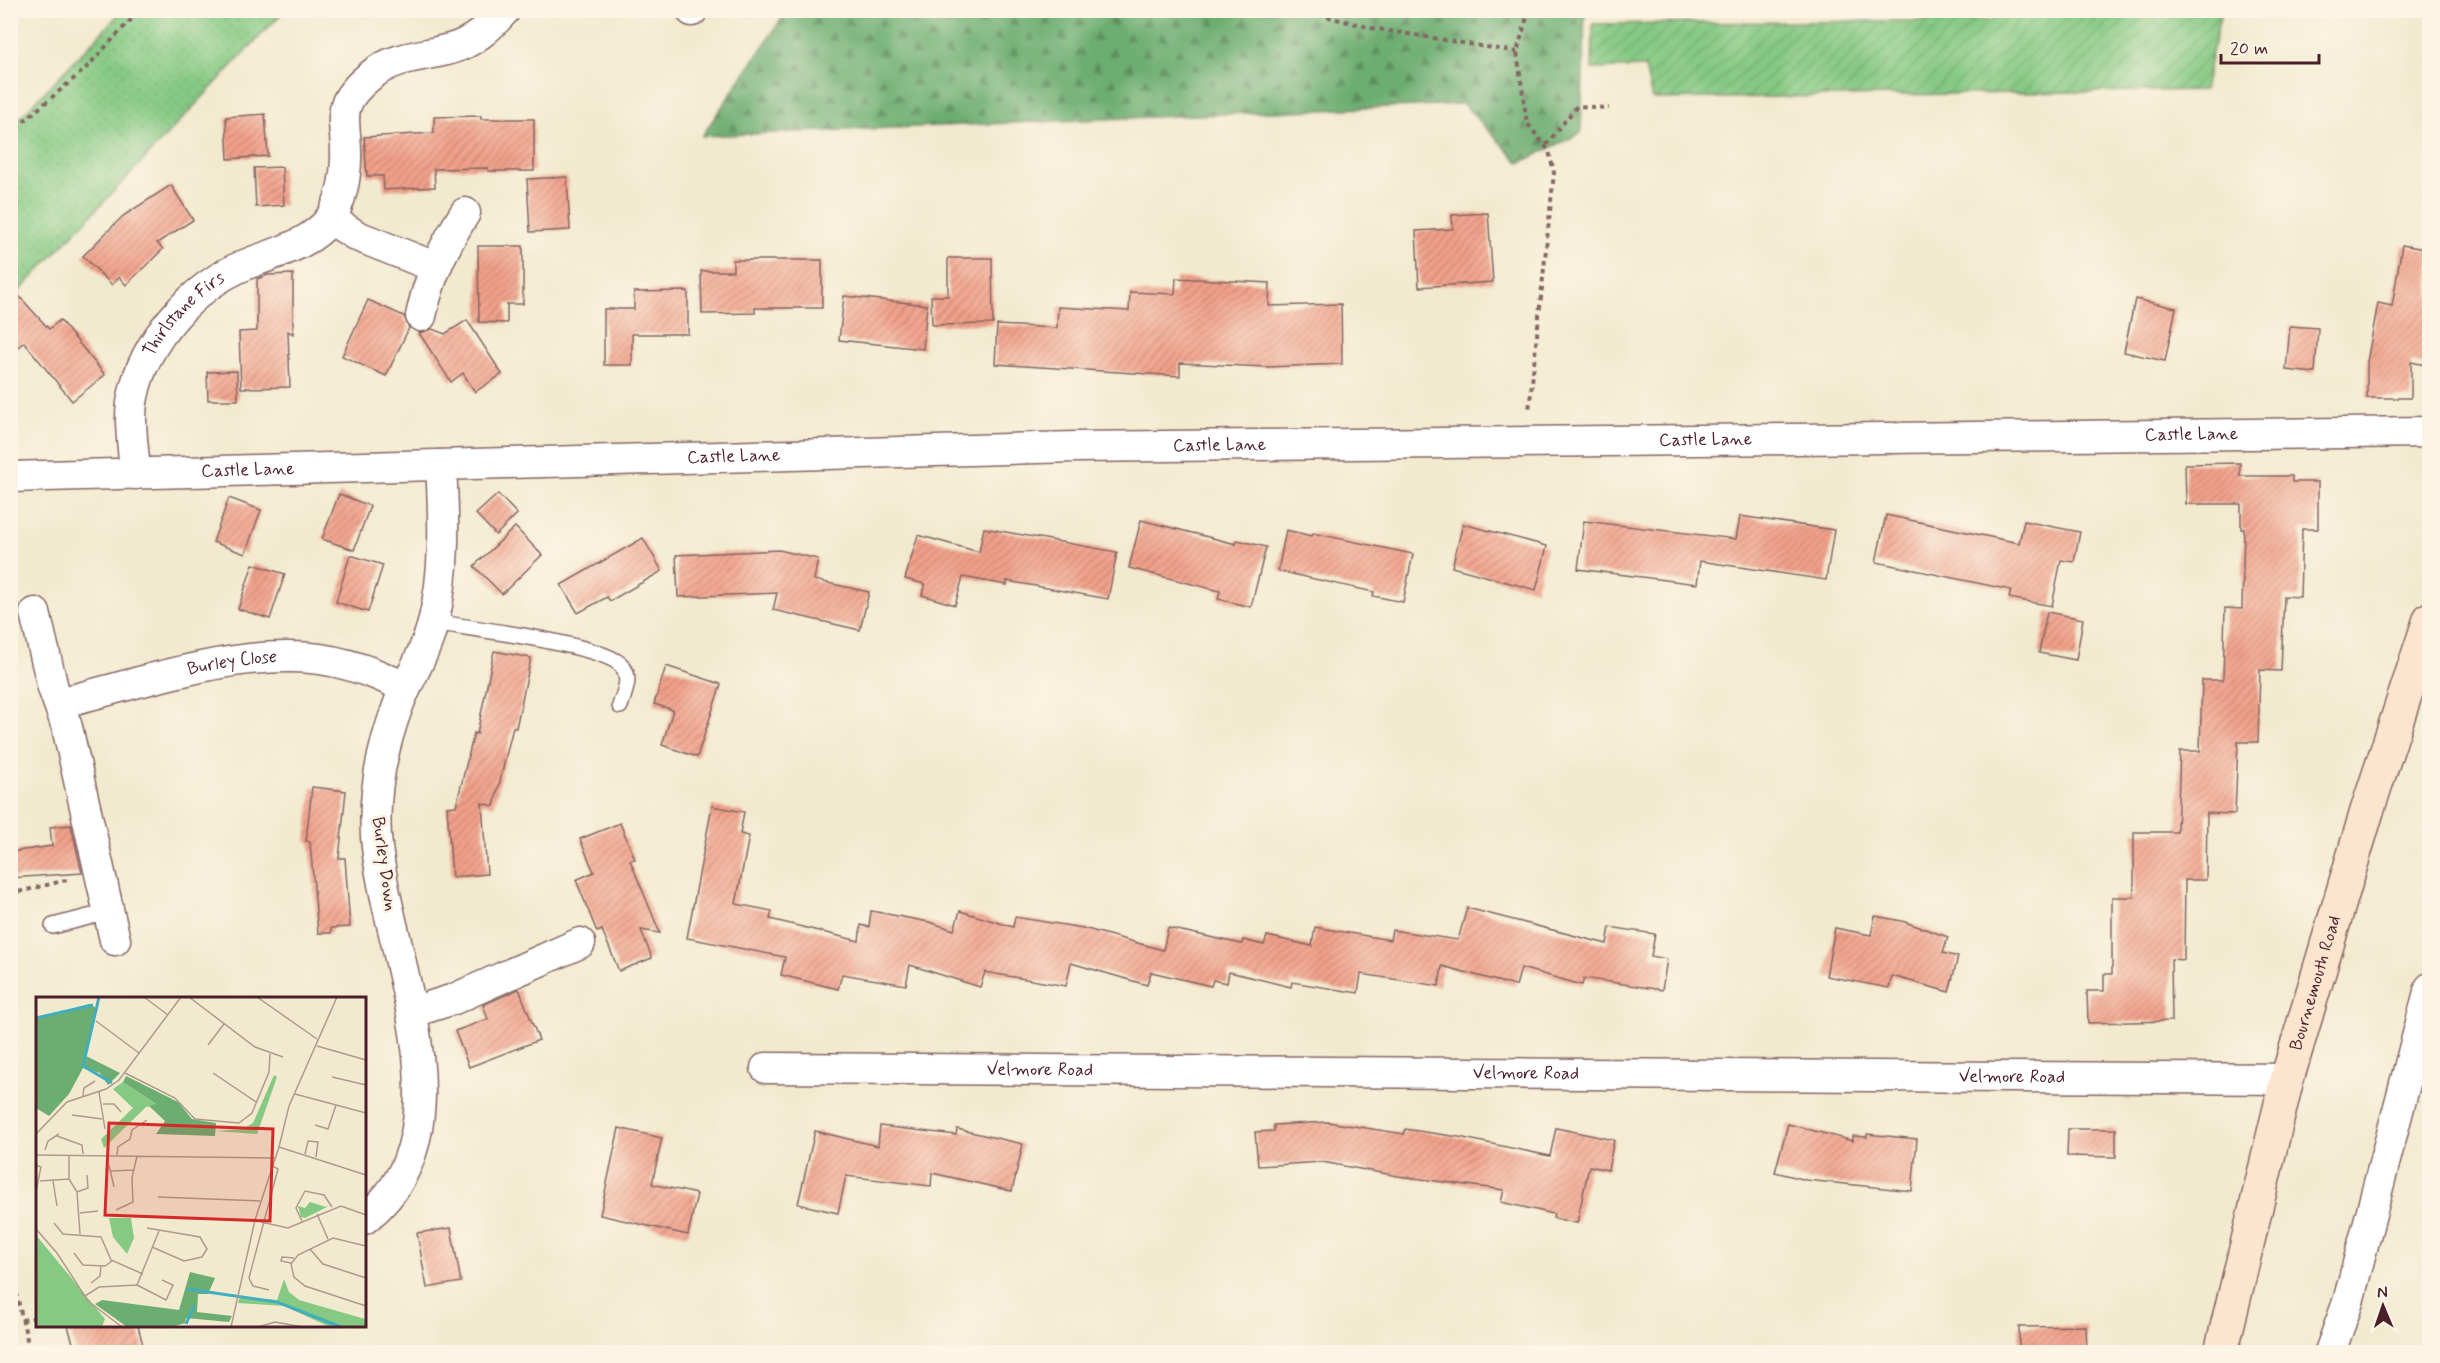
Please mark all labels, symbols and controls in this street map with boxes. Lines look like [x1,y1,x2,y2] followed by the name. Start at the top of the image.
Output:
[2221,27,2318,65] scale bar
[2230,37,2268,61] text: 20 m
[138,266,229,361] street label: Thirlstane Firs
[2145,422,2238,447] street label: Castle Lane
[1659,428,1752,453] street label: Castle Lane
[1173,433,1266,458] street label: Castle Lane
[687,443,781,470] street label: Castle Lane
[201,457,295,484] street label: Castle Lane
[185,645,278,682] street label: Burley Close
[366,815,402,913] street label: Burley Down
[2284,913,2347,1053] street label: Bournemouth Road
[36,997,366,1327] inset map
[987,1058,1093,1082] street label: Velmore Road
[1473,1061,1579,1086] street label: Velmore Road
[1959,1065,2065,1089] street label: Velmore Road
[2353,1276,2413,1336] north arrow
[2377,1282,2388,1303] text: N

